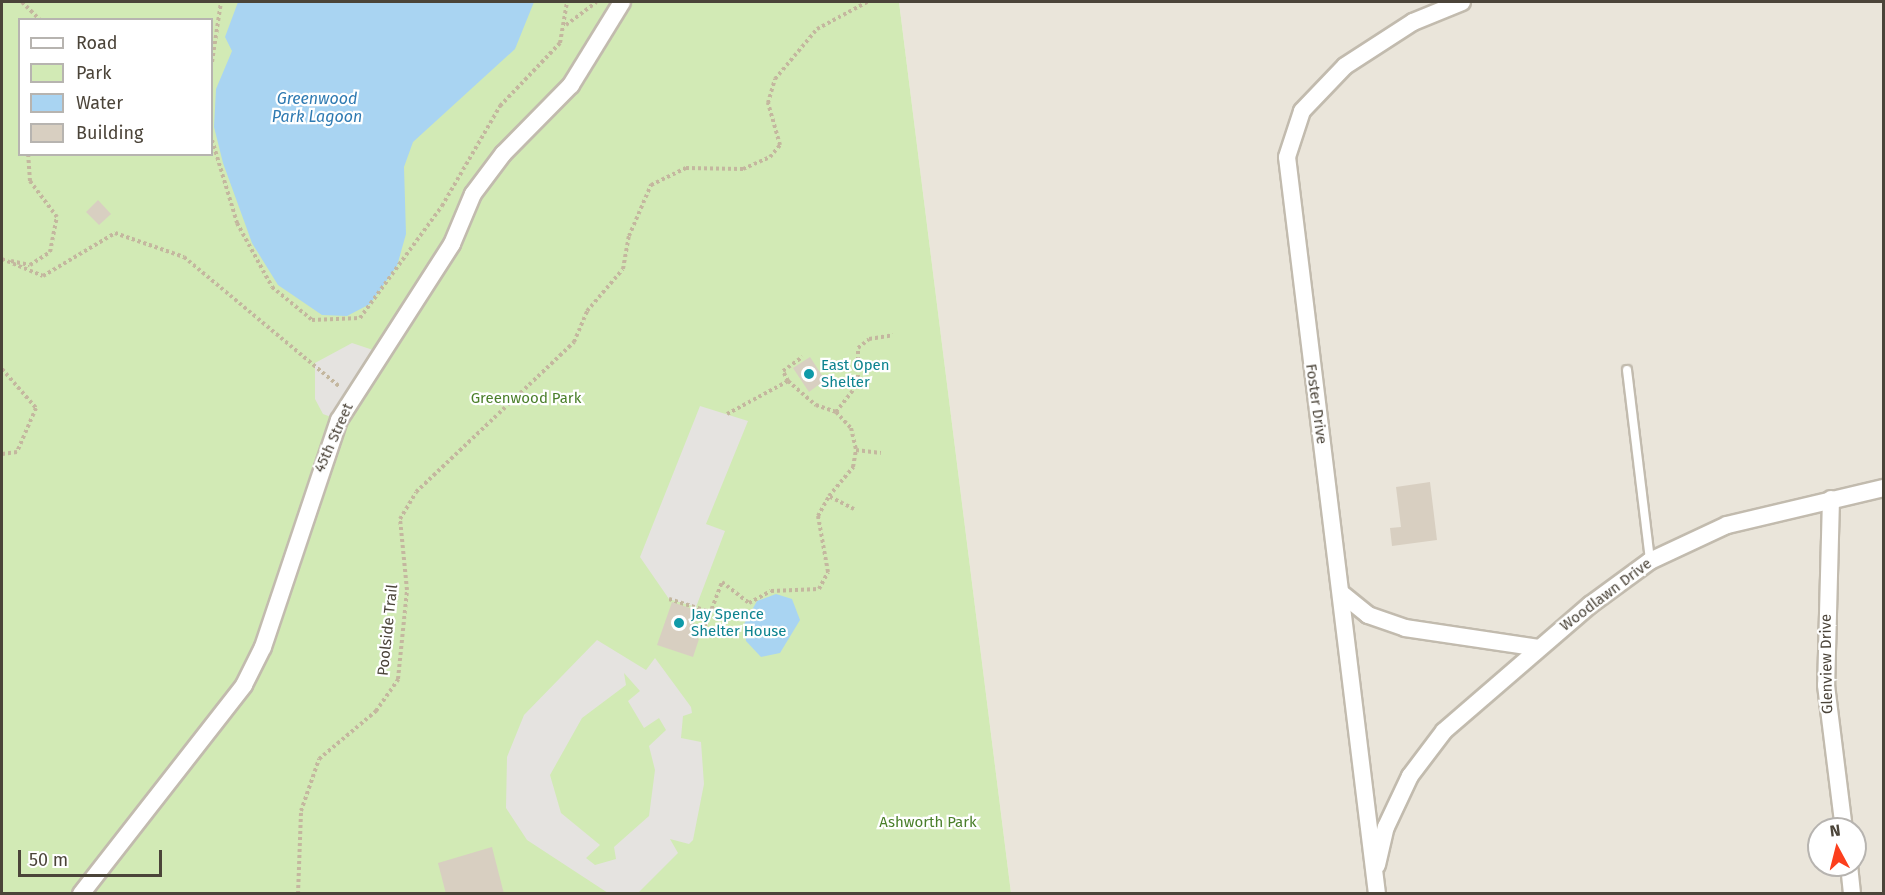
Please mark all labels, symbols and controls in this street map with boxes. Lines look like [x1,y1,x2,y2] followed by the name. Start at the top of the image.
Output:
[18,18,213,156] legend
[76,32,118,54] text: Road
[76,62,111,84] text: Park
[272,89,362,127] water label: Greenwood Park Lagoon
[76,92,123,114] text: Water
[76,122,143,144] text: Building
[821,356,890,391] place label: East Open Shelter
[1301,363,1331,445] street label: Foster Drive
[802,367,816,381] marker: East Open Shelter
[471,390,581,408] park label: Greenwood Park
[311,400,357,476] street label: 45th Street
[1557,555,1655,635] street label: Woodlawn Drive
[374,583,402,677] street label: Poolside Trail
[691,605,787,640] place label: Jay Spence Shelter House
[1817,614,1837,714] street label: Glenview Drive
[672,616,686,630] marker: Jay Spence Shelter House
[879,814,977,832] park label: Ashworth Park
[1807,817,1867,877] north arrow
[1829,821,1841,841] text: N
[21,838,165,876] scale bar
[29,849,68,871] text: 50 m

